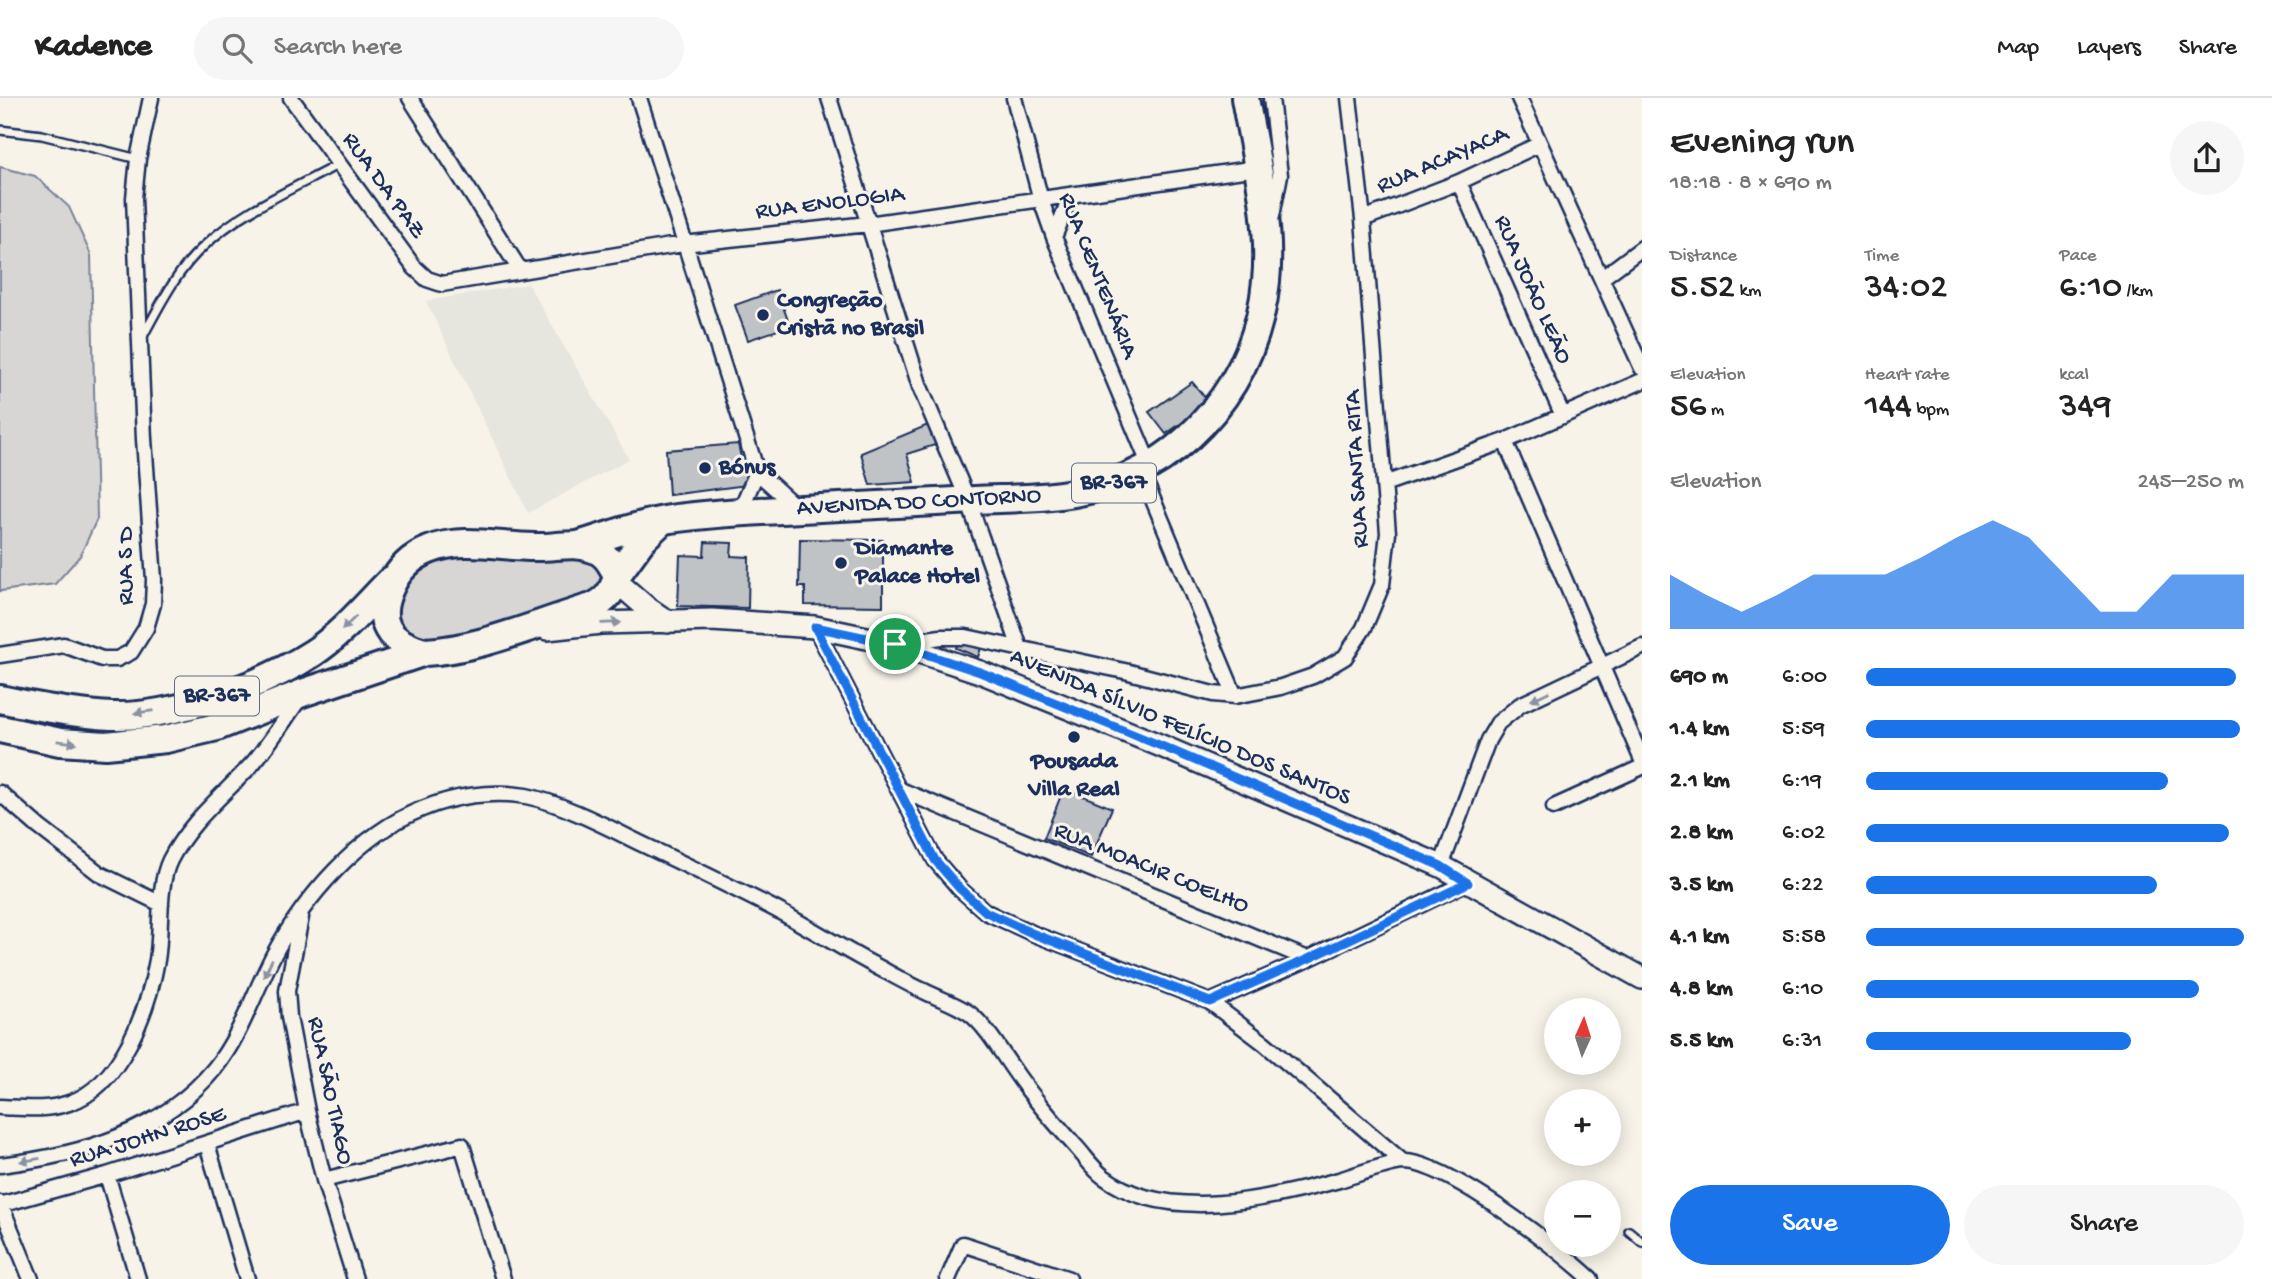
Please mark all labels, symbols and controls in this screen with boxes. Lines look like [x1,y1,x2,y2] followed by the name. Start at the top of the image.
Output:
[194,17,684,80] search box
[35,29,152,67] text: Kadence
[218,29,256,67] icon: search
[274,33,402,64] text: Search here
[1997,34,2039,63] text: Map
[2077,34,2141,63] text: Layers
[2179,34,2237,63] text: Share
[1373,120,1515,202] street label: RUA ACAYACA
[2170,121,2244,195] button: share
[1670,122,1854,166] text: Evening run
[335,127,432,245] street label: RUA DA PAZ
[1670,170,1832,197] text: 18:18 · 8 × 690 m
[754,180,908,228] street label: RUA ENOLOGIA
[1051,189,1144,365] street label: RUA CENTENÁRIA
[1486,211,1578,369] street label: RUA JOÃO LEÃO
[1670,245,1737,268] text: Distance
[1865,245,1899,268] text: Time
[2059,245,2097,268] text: Pace
[1670,268,1735,309] text: 5.52
[1865,268,1947,309] text: 34:02
[2059,268,2122,309] text: 6:10
[1735,280,1761,303] text: km
[2122,280,2153,303] text: /km
[777,287,924,344] place label: Congreção Cristã no Brasil
[755,307,771,323] marker: Congreção Cristã no Brasil
[1670,364,1746,387] text: Elevation
[1865,364,1950,387] text: Heart rate
[2059,364,2089,387] text: kcal
[1339,387,1377,549] street label: RUA SANTA RITA
[1670,387,1706,428] text: 56
[1865,387,1912,428] text: 144
[2059,387,2112,428] text: 349
[1706,399,1724,422] text: m
[1912,399,1949,422] text: bpm
[718,454,776,483] place label: Bónus
[697,460,713,476] marker: Bónus
[1072,464,1156,502] road number: BR-367
[1670,469,1761,496] text: Elevation
[2137,469,2244,496] text: 245–250 m
[796,482,1042,524] street label: AVENIDA DO CONTORNO
[113,526,142,605] street label: RUA S D
[853,535,980,592] place label: Diamante Palace Hotel
[833,555,849,571] marker: Diamante Palace Hotel
[341,614,358,630] one-way arrow
[865,614,925,674] pin
[600,617,622,628] one-way arrow
[876,625,914,663] icon: arrive
[1005,643,1356,814] street label: AVENIDA SÍLVIO FELÍCIO DOS SANTOS
[1670,664,1728,691] text: 690 m
[1782,664,1827,691] text: 6:00
[175,676,259,716] road number: BR-367
[1530,690,1550,701] one-way arrow
[133,707,155,718] one-way arrow
[1670,716,1729,743] text: 1.4 km
[1782,716,1825,743] text: 5:59
[1066,729,1082,745] marker: Pousada Villa Real
[56,737,78,748] one-way arrow
[1027,748,1120,805] place label: Pousada Villa Real
[1670,768,1730,795] text: 2.1 km
[1782,768,1822,795] text: 6:19
[1049,817,1253,921] street label: RUA MOACIR COELHO
[1670,820,1733,847] text: 2.8 km
[1782,820,1825,847] text: 6:02
[1670,872,1733,899] text: 3.5 km
[1782,872,1823,899] text: 6:22
[1670,924,1729,951] text: 4.1 km
[1782,924,1826,951] text: 5:58
[262,958,274,978] one-way arrow
[1670,976,1733,1003] text: 4.8 km
[1782,976,1823,1003] text: 6:10
[1544,998,1620,1074] north arrow
[1544,998,1621,1257] map controls
[299,1014,359,1168] street label: RUA SÃO TIAGO
[1670,1028,1733,1055] text: 5.5 km
[1782,1028,1822,1055] text: 6:31
[1544,1089,1621,1166] button: +
[66,1100,231,1175] street label: RUA JOHN ROSE
[19,1155,41,1166] one-way arrow
[1544,1180,1621,1257] button: −
[1670,1185,1950,1265] button: Save
[1964,1185,2244,1265] button: Share

